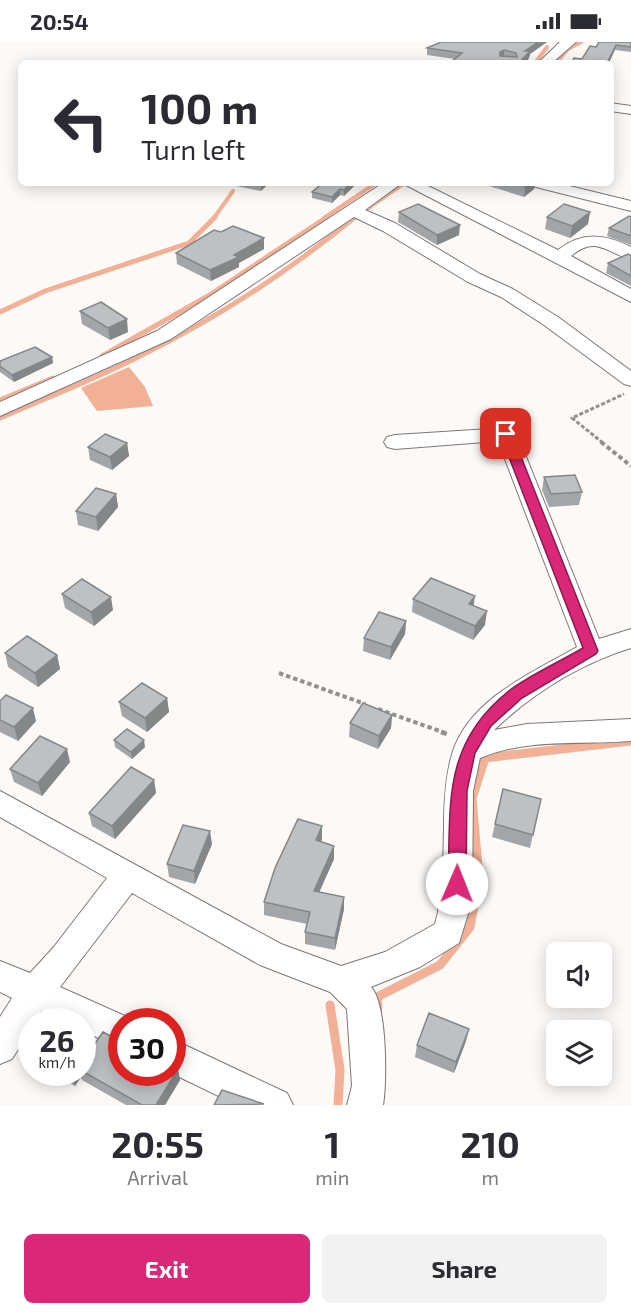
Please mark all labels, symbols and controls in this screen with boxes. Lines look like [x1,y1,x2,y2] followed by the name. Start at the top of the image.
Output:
[30,8,88,34] text: 20:54
[141,82,258,132] text: 100 m
[42,84,120,162] icon: left
[141,133,245,165] text: Turn left
[480,408,531,459] pin
[489,417,522,450] icon: arrive
[425,852,489,916] position arrow
[546,942,612,1086] map controls
[546,942,612,1008] button: sound
[108,1008,186,1086] speed limit sign: 30
[546,1020,612,1086] button: layers
[39,1022,75,1058] text: 26
[38,1053,76,1071] text: km/h
[111,1122,204,1165] text: 20:55
[324,1122,340,1165] text: 1
[461,1122,520,1165] text: 210
[127,1165,188,1189] text: Arrival
[315,1165,349,1189] text: min
[481,1165,499,1189] text: m
[24,1234,310,1303] button: Exit
[322,1234,607,1303] button: Share

